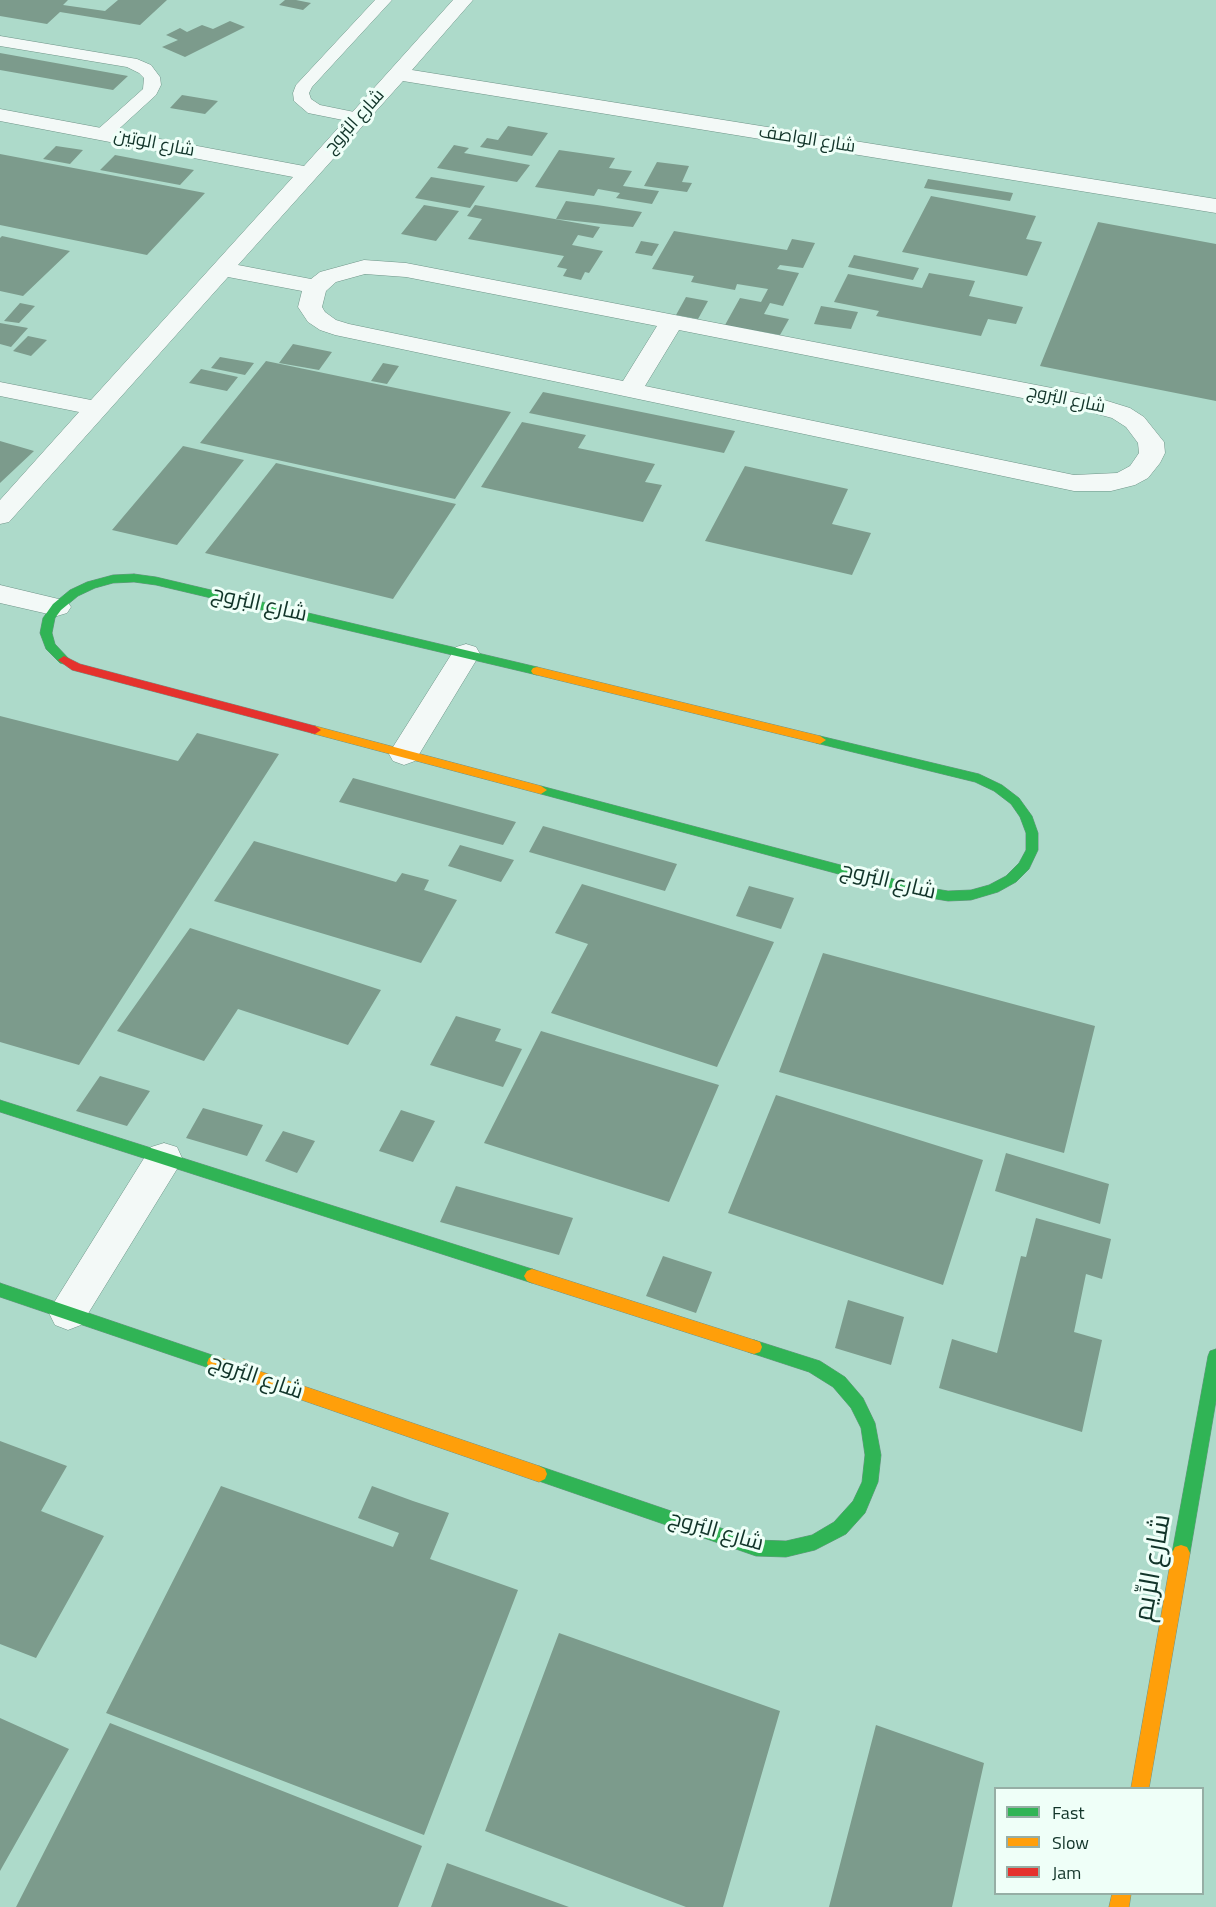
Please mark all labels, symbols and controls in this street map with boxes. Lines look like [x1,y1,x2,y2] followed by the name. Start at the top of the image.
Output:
[320,85,390,159] street label: شارع البُروج
[757,122,857,158] street label: شارع الواصف
[112,126,196,162] street label: شارع الوتين
[1025,381,1107,419] street label: شارع البُروج
[209,581,309,629] street label: شارع البُروج
[838,857,938,907] street label: شارع البُروج
[206,1350,306,1406] street label: شارع البُروج
[666,1506,766,1558] street label: شارع البُروج
[1129,1512,1179,1624] street label: شارع الرِّيم
[994,1787,1204,1895] legend
[1052,1799,1085,1826] text: Fast
[1052,1829,1089,1856] text: Slow
[1052,1859,1081,1886] text: Jam

